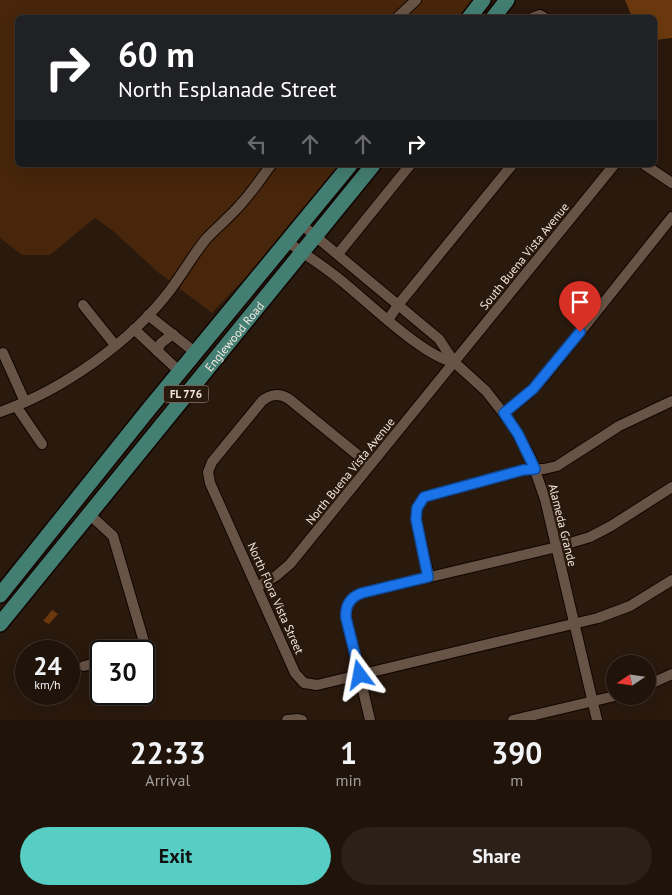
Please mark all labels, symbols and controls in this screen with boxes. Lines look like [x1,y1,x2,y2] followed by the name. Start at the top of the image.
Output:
[118,31,195,77] text: 60 m
[35,35,100,100] icon: right
[118,75,336,103] text: North Esplanade Street
[243,130,271,158] icon: left
[296,130,324,158] icon: ahead
[349,130,377,158] icon: ahead
[402,130,430,158] icon: right
[476,199,572,313] street label: South Buena Vista Avenue
[559,281,601,332] pin
[566,288,594,316] icon: arrive
[201,298,267,374] street label: Englewood Road
[164,386,208,402] road number: FL 776
[302,415,398,527] street label: North Buena Vista Avenue
[546,482,580,568] street label: Alameda Grande
[245,540,307,656] street label: North Flora Vista Street
[90,640,155,705] speed limit sign: 30
[333,648,385,700] position arrow
[33,650,62,682] text: 24
[606,655,656,705] north arrow
[606,655,656,705] map controls
[34,677,61,692] text: km/h
[130,733,206,772] text: 22:33
[340,733,357,772] text: 1
[491,733,542,772] text: 390
[145,770,190,790] text: Arrival
[336,770,362,790] text: min
[510,770,523,790] text: m
[20,827,331,885] button: Exit
[341,827,652,885] button: Share

